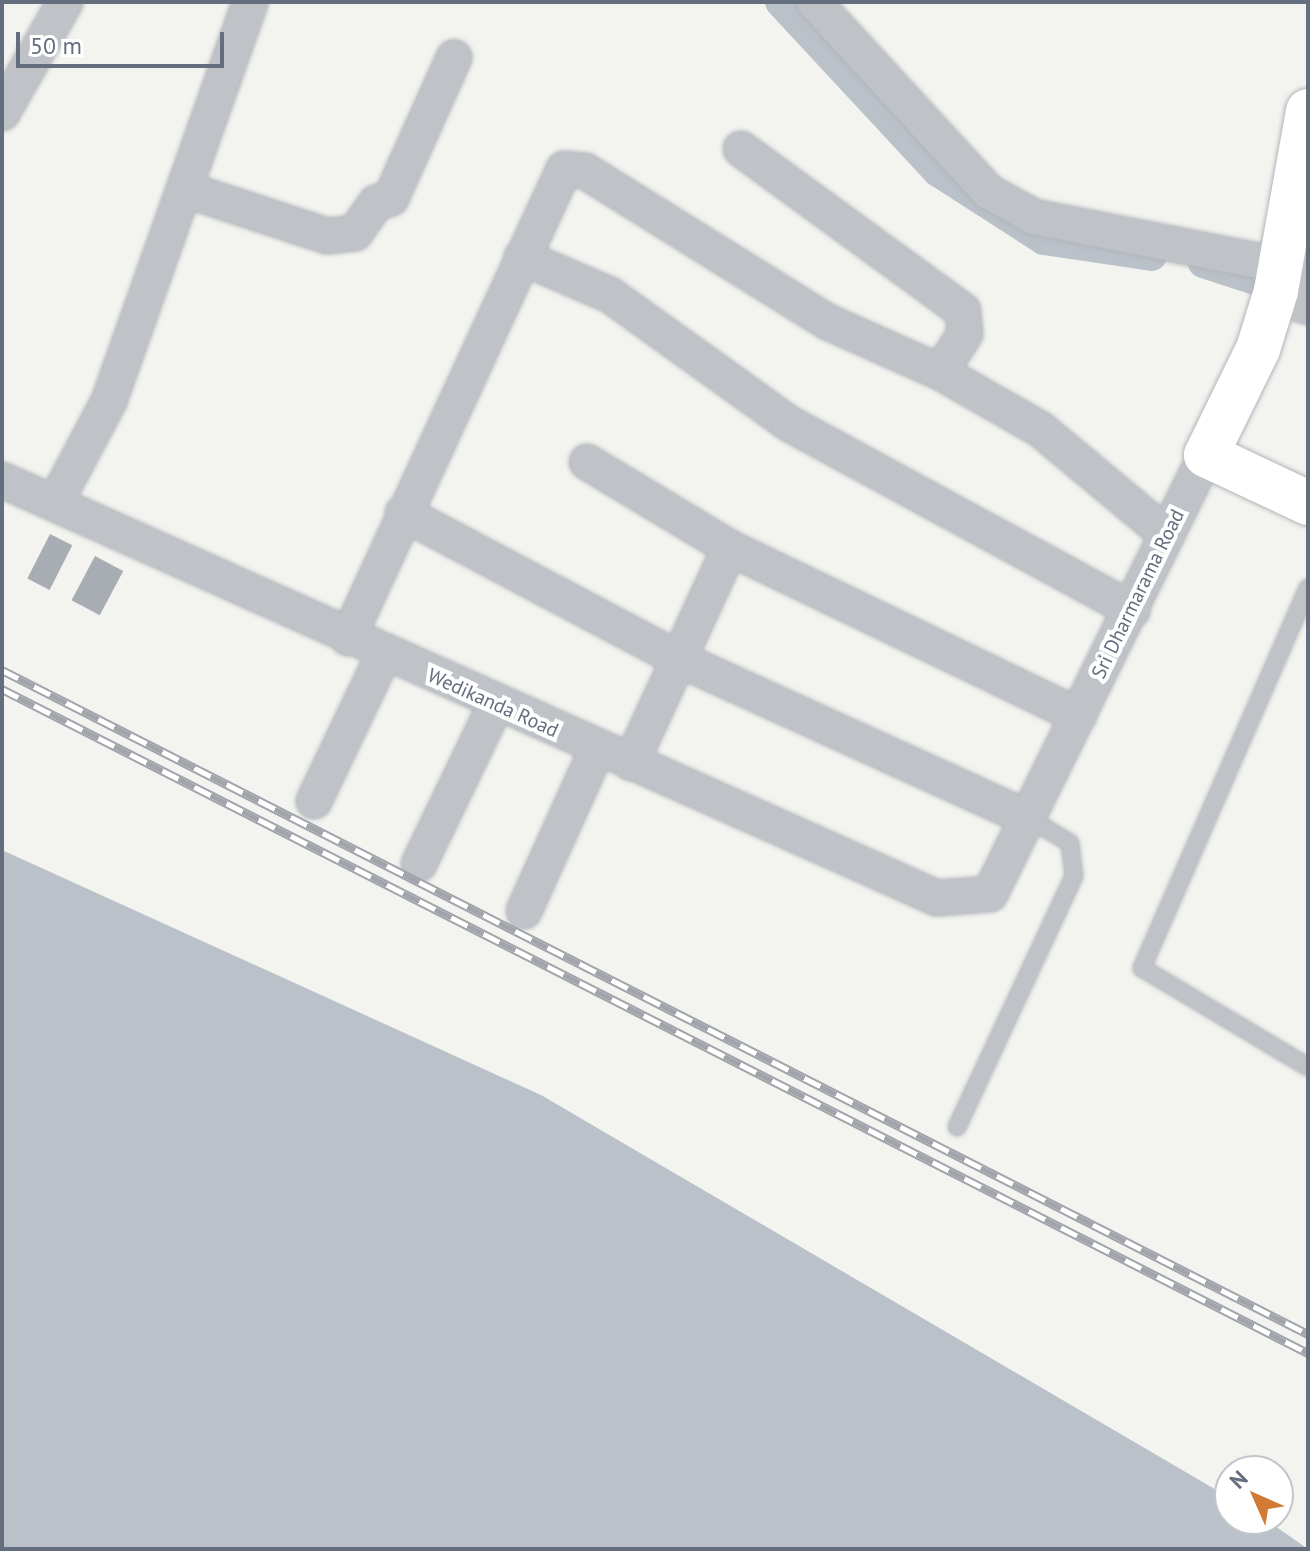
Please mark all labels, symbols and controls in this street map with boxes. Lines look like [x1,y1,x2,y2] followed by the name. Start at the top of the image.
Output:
[20,16,228,66] scale bar
[30,30,82,61] text: 50 m
[1087,505,1189,683] street label: Sri Dharmarama Road
[424,663,562,743] street label: Wedikanda Road
[1214,1455,1294,1535] north arrow
[1223,1464,1253,1494] text: N

